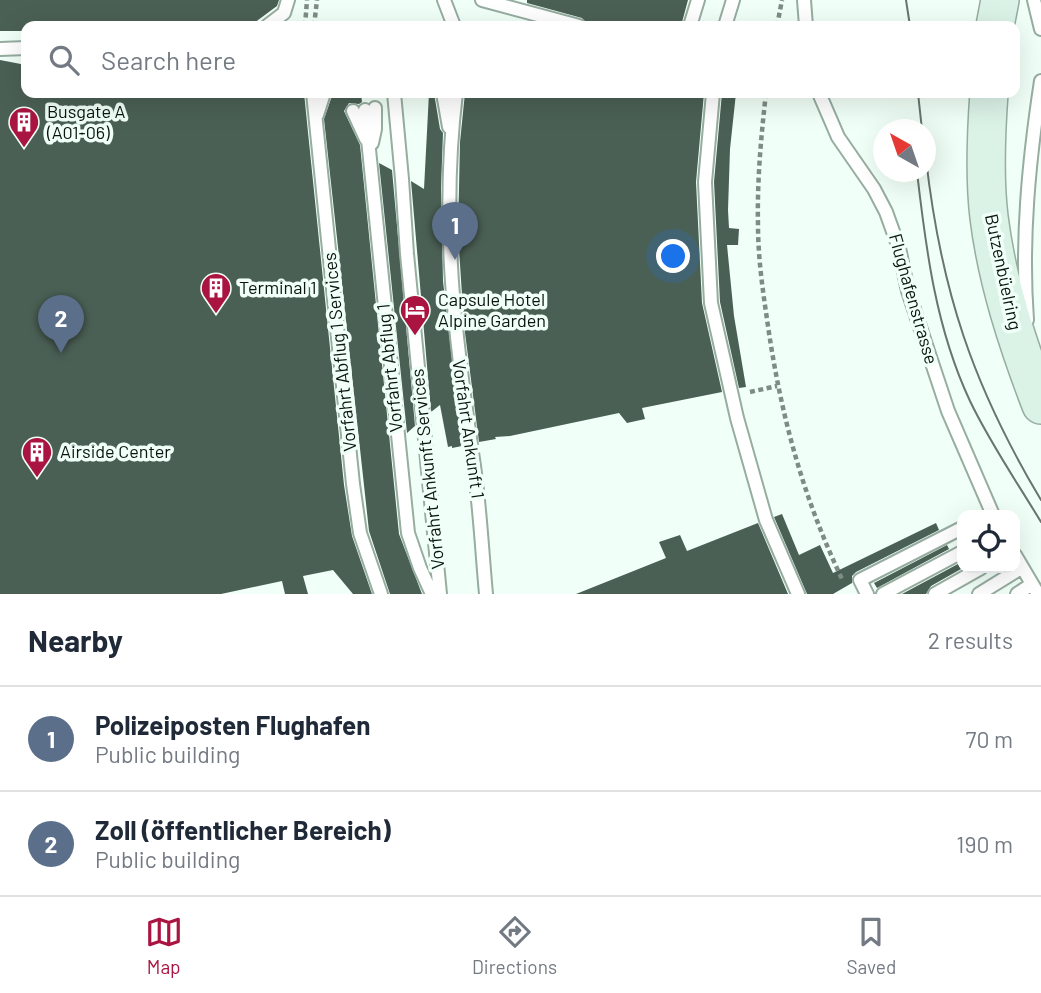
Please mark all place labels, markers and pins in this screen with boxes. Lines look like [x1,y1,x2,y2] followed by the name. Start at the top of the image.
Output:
[46,100,126,143] place label: Busgate A (A01-06)
[7,105,41,149] building icon: Busgate A (A01-06)
[432,202,478,260] pin: 1
[199,271,233,315] building icon: Terminal 1
[239,276,317,298] place label: Terminal 1
[438,288,546,331] place label: Capsule Hotel Alpine Garden
[398,293,432,337] hotel icon: Capsule Hotel Alpine Garden
[38,295,84,353] pin: 2
[20,435,54,479] building icon: Airside Center
[60,440,171,462] place label: Airside Center

